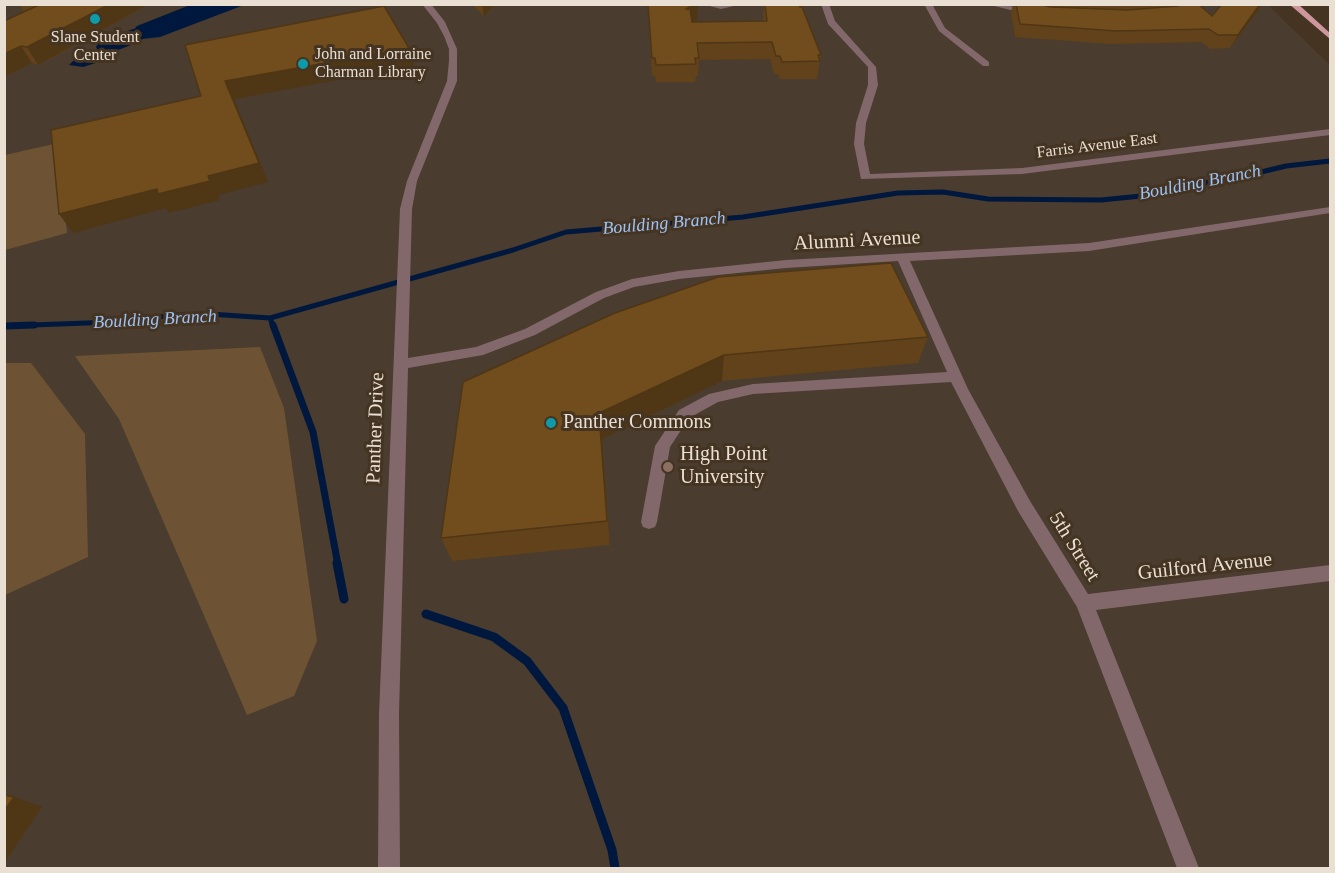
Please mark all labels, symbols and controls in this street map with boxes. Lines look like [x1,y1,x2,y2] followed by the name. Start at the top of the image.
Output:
[88,12,102,26] marker: Slane Student Center
[51,28,139,66] place label: Slane Student Center
[315,45,431,83] place label: John and Lorraine Charman Library
[296,57,310,71] marker: John and Lorraine Charman Library
[1036,129,1158,163] street label: Farris Avenue East
[1137,161,1263,205] water label: Boulding Branch
[602,208,726,240] water label: Boulding Branch
[793,226,921,256] street label: Alumni Avenue
[93,306,217,334] water label: Boulding Branch
[362,372,390,484] street label: Panther Drive
[563,411,711,435] place label: Panther Commons
[544,416,558,430] marker: Panther Commons
[680,443,767,490] place label: High Point University
[661,460,675,474] marker: High Point University
[1043,508,1105,586] street label: 5th Street
[1137,548,1273,586] street label: Guilford Avenue

